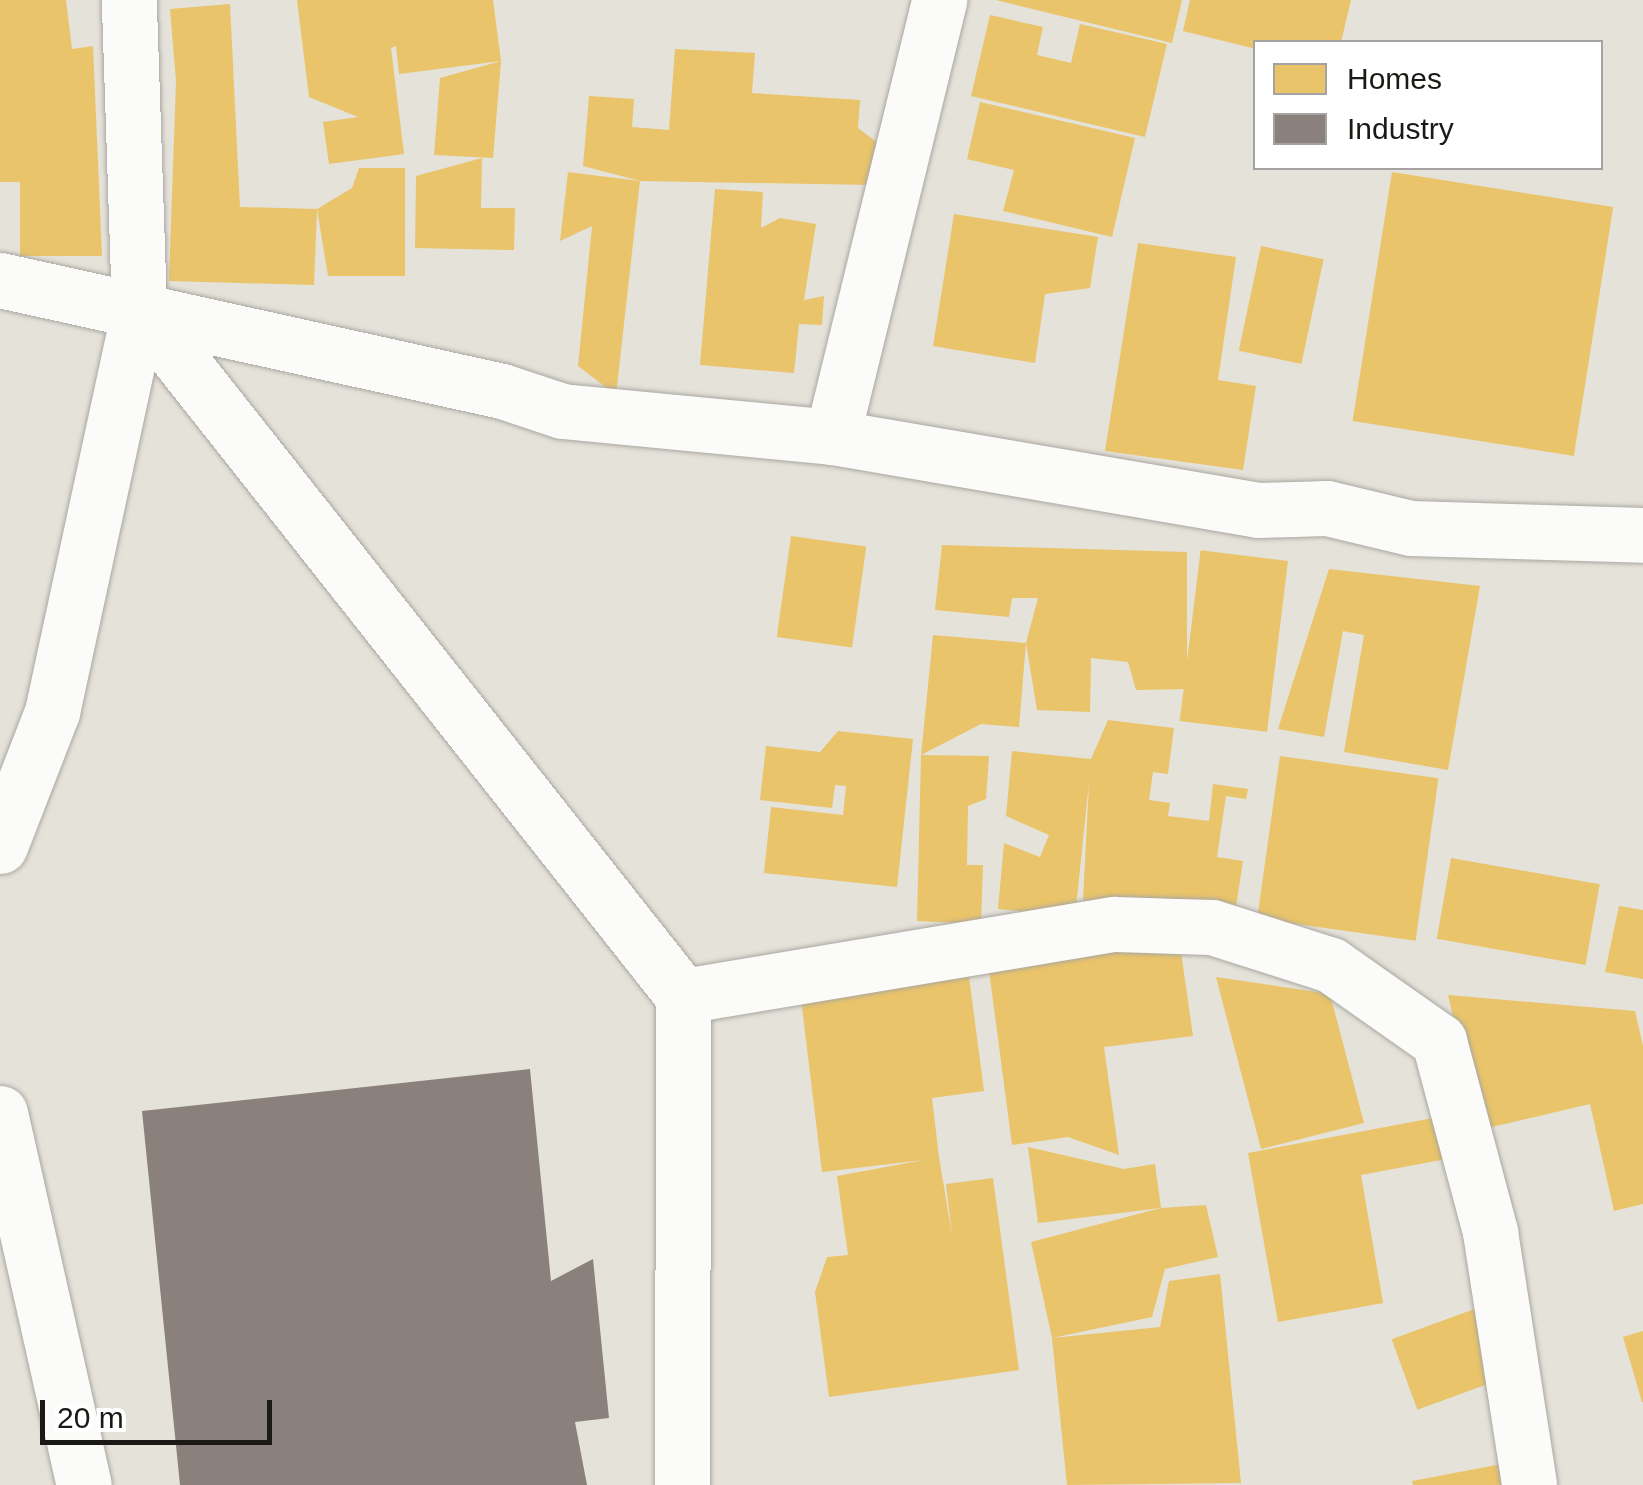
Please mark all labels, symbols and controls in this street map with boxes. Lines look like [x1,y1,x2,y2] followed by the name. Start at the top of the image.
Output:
[1253,40,1603,170] legend
[1347,62,1442,95] text: Homes
[1347,112,1454,145] text: Industry
[45,1380,278,1442] scale bar
[57,1401,124,1434] text: 20 m

